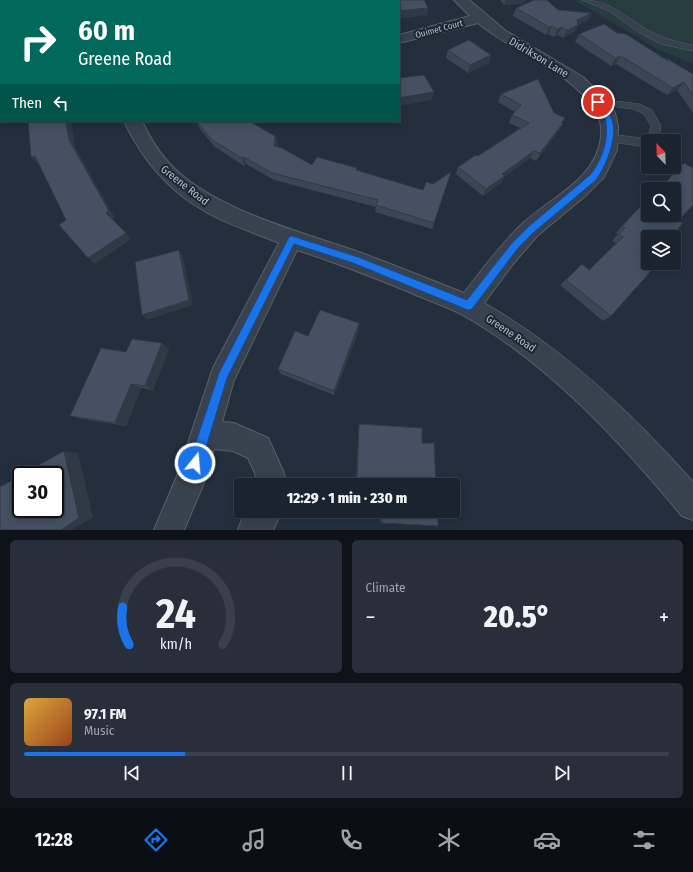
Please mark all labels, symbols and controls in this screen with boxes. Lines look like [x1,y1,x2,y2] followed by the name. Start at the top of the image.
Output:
[78,14,135,47] text: 60 m
[12,16,64,68] icon: right
[414,18,464,40] street label: Ouimet Court
[507,35,571,80] street label: Didrikson Lane
[78,48,172,70] text: Greene Road
[581,85,615,119] pin
[587,91,609,113] icon: arrive
[50,92,72,114] icon: left
[12,94,42,112] text: Then
[641,134,681,174] north arrow
[641,134,681,270] map controls
[158,163,211,208] street label: Greene Road
[641,182,681,222] button: search
[641,230,681,270] button: layers
[483,312,538,355] street label: Greene Road
[174,442,216,484] position arrow
[12,466,64,518] speed limit sign: 30
[287,489,407,507] text: 12:29 · 1 min · 230 m
[366,580,406,595] text: Climate
[155,588,196,638] text: 24
[484,599,551,635] text: 20.5°
[366,604,375,631] text: −
[659,604,669,631] text: +
[160,635,192,652] text: km/h
[84,705,126,723] text: 97.1 FM
[84,723,114,738] text: Music
[121,762,143,784] icon: previous
[336,762,358,784] icon: pause
[551,762,573,784] icon: next
[142,826,170,854] icon: directions
[240,826,268,854] icon: music
[337,826,365,854] icon: phone
[435,826,463,854] icon: climate
[533,826,561,854] icon: car
[630,826,658,854] icon: filters
[35,829,73,851] text: 12:28

